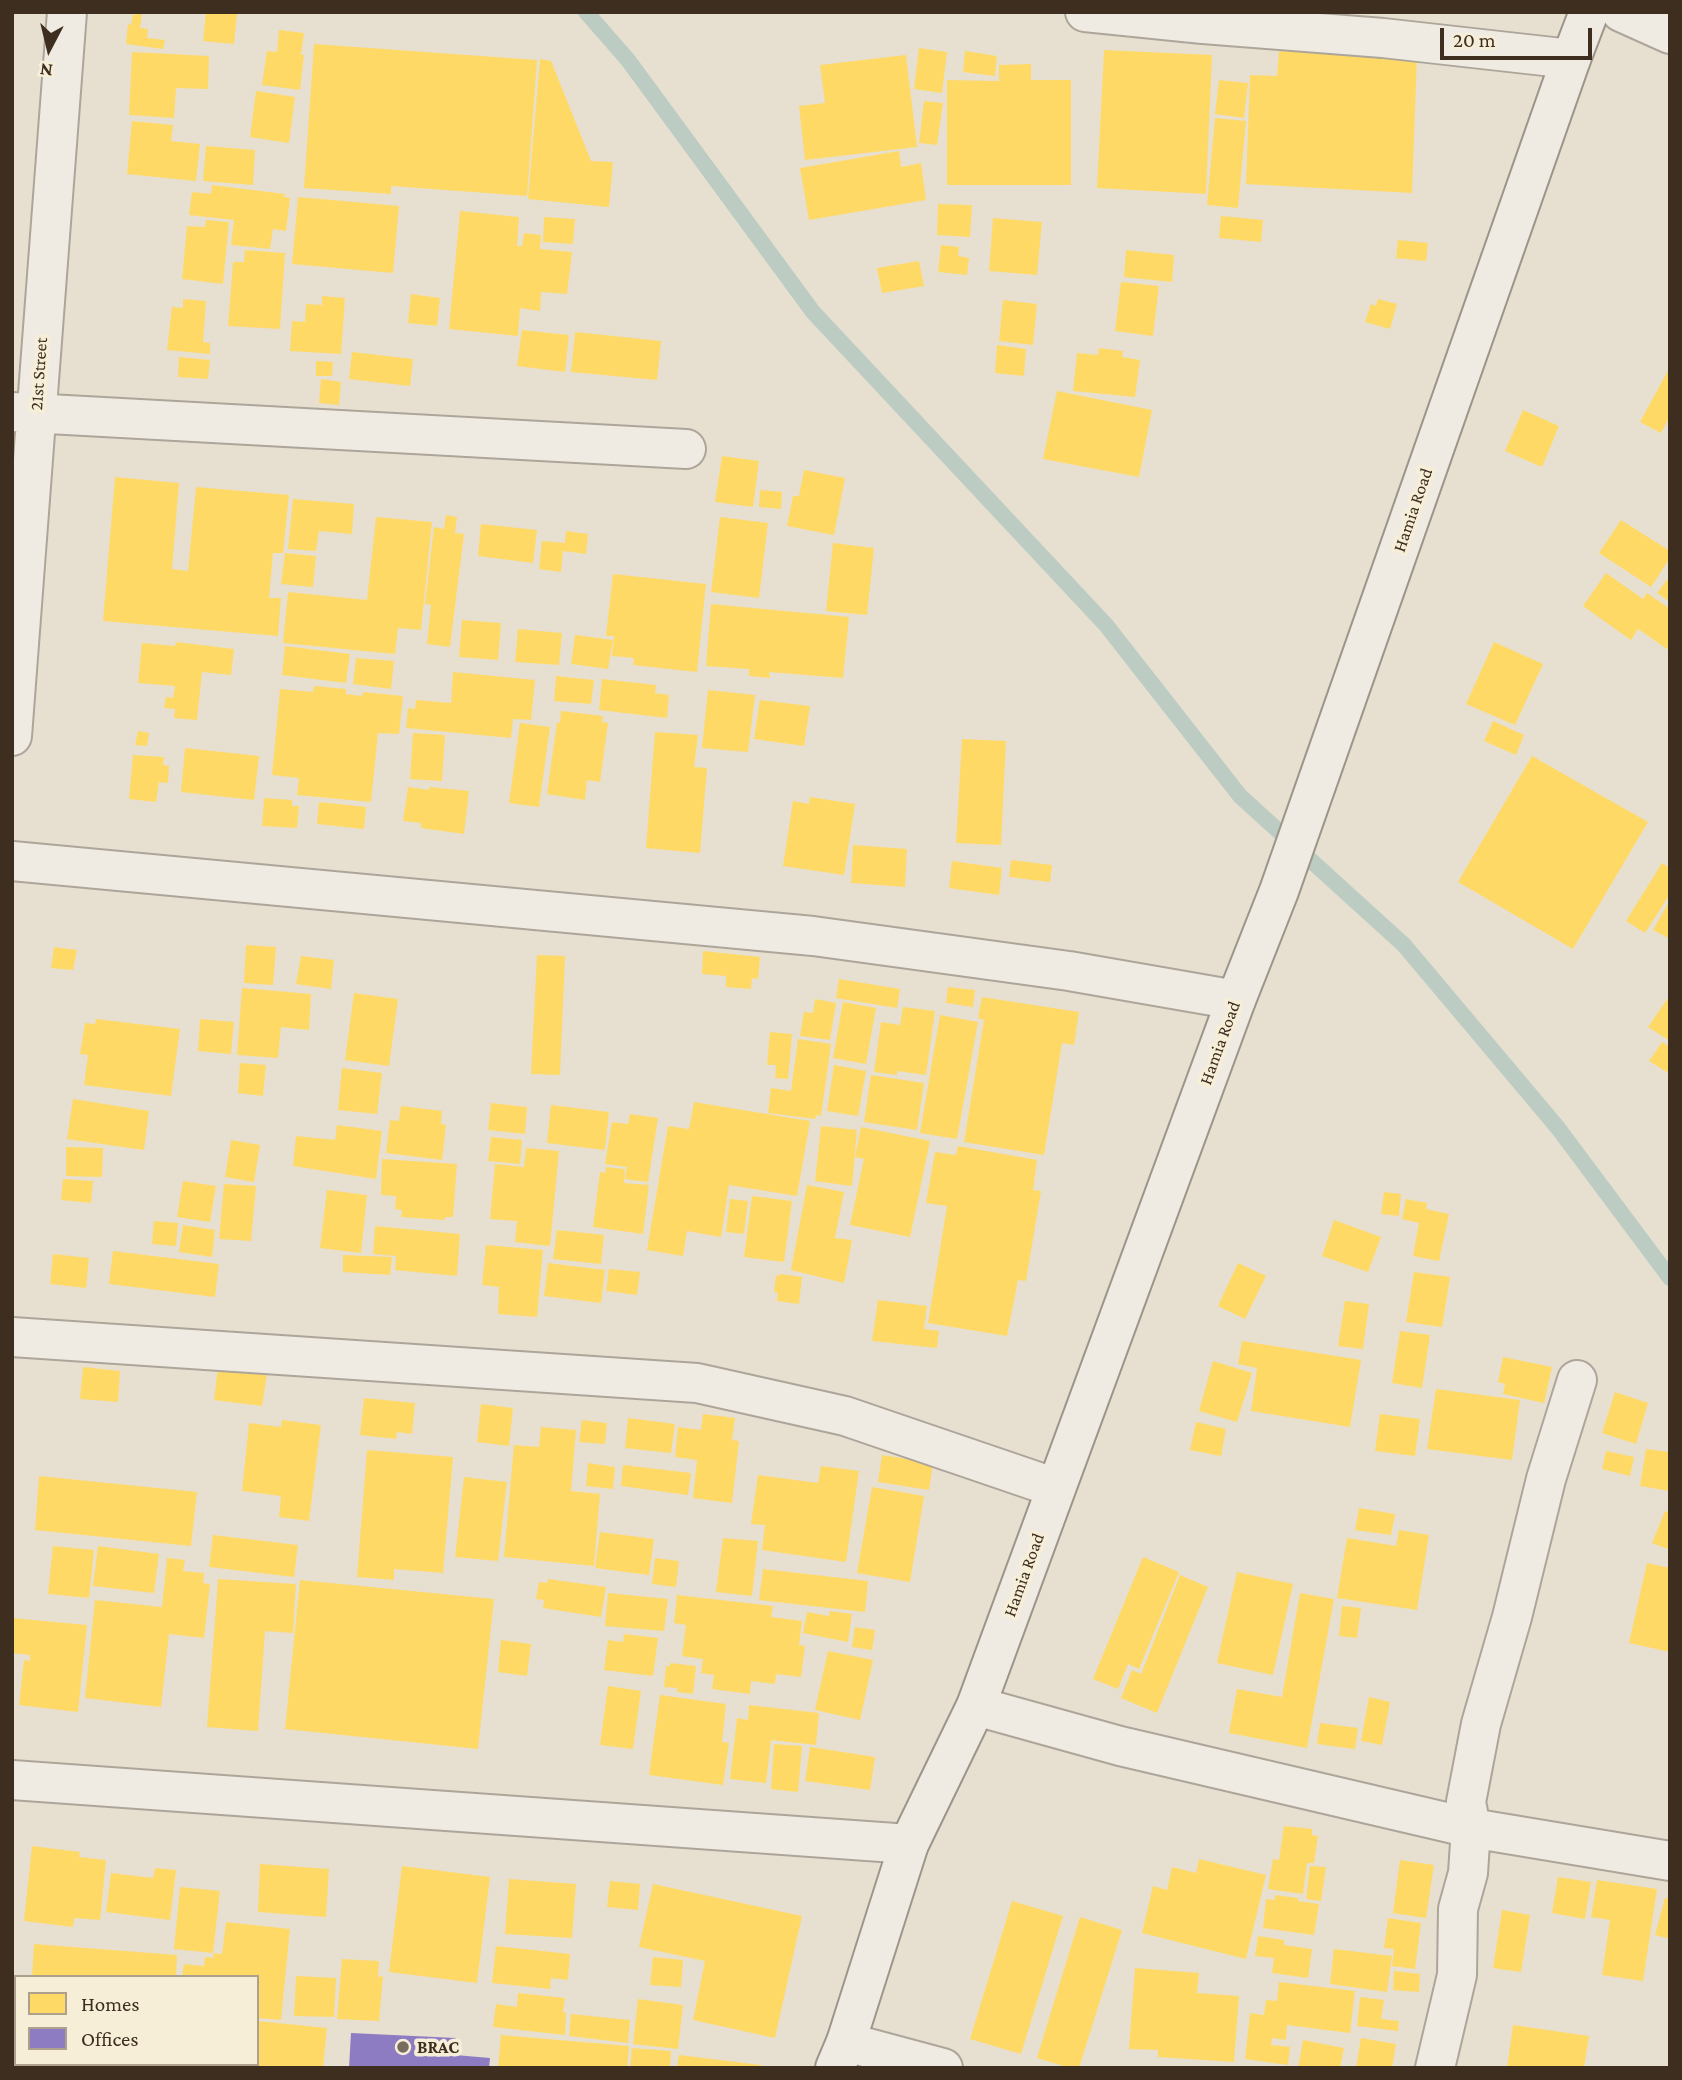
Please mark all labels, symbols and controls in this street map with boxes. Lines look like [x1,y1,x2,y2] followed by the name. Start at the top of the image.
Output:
[14,14,84,84] north arrow
[1444,14,1596,58] scale bar
[1453,28,1496,52] text: 20 m
[39,59,54,82] text: N
[26,337,52,411] street label: 21st Street
[1389,465,1437,555] street label: Hamia Road
[1195,998,1245,1088] street label: Hamia Road
[999,1530,1049,1620] street label: Hamia Road
[14,1975,259,2066] legend
[81,1992,140,2016] text: Homes
[81,2027,139,2051] text: Offices
[417,2036,459,2058] place label: BRAC
[395,2039,411,2055] marker: BRAC

